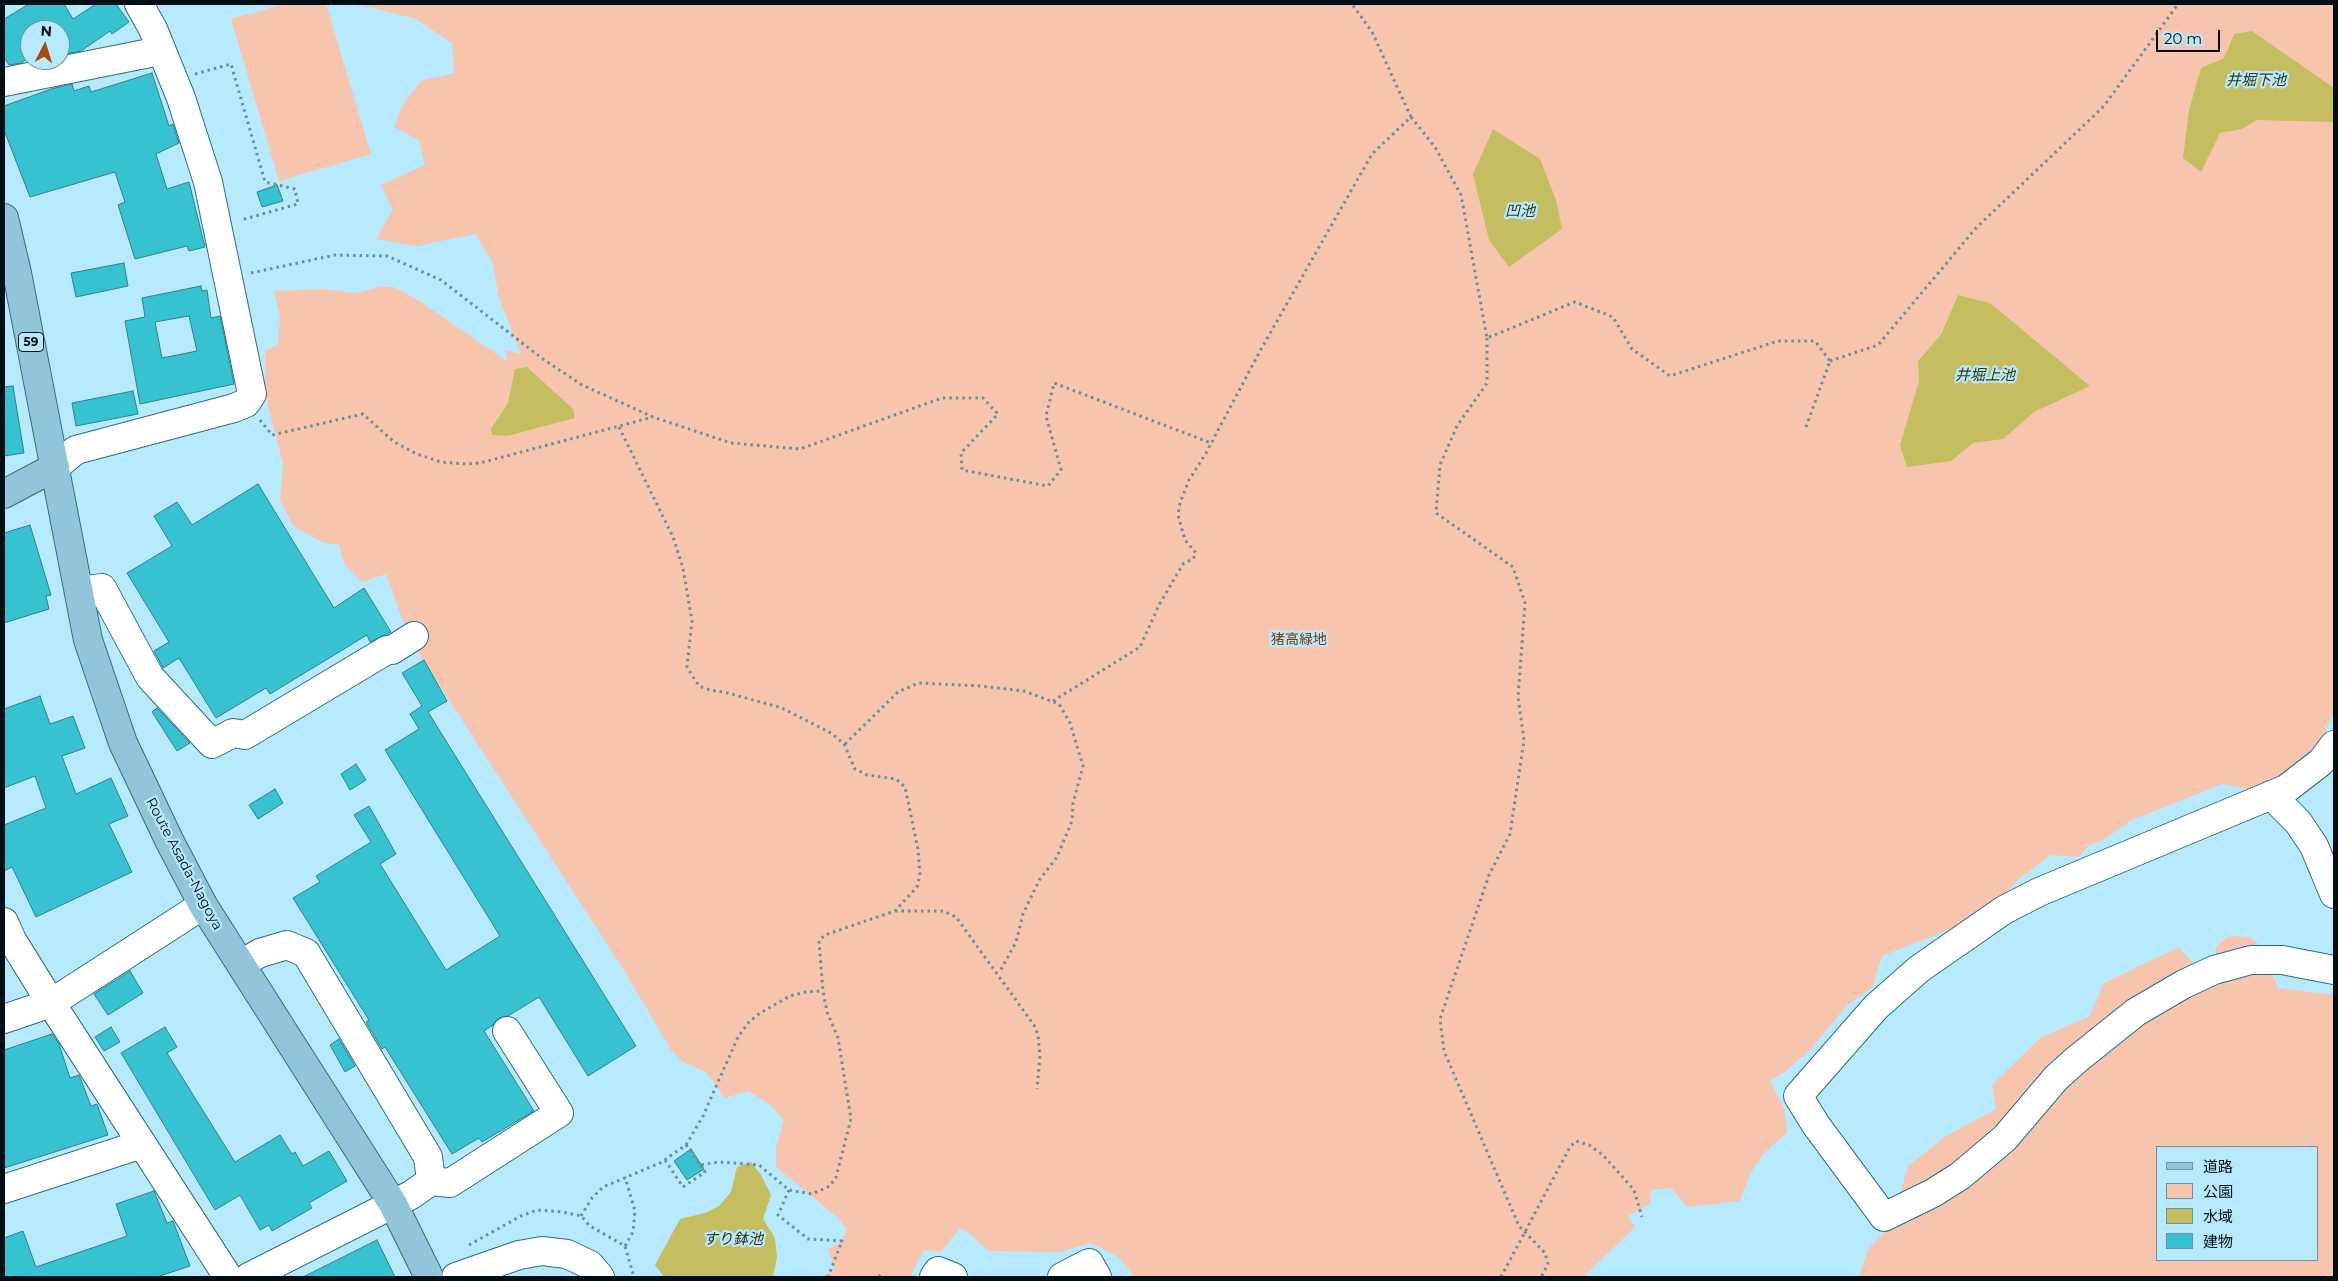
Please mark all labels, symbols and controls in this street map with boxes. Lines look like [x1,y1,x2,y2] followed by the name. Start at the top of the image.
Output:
[20,20,70,70] north arrow
[2158,20,2222,52] scale bar
[40,22,53,41] text: N
[2164,29,2202,48] text: 20 m
[2226,72,2286,90] water label: 井堀下池
[1505,203,1535,221] water label: 凹池
[18,332,44,352] road number: 59
[1955,367,2015,385] water label: 井堀上池
[1271,632,1327,648] park label: 猪高緑地
[142,795,226,933] street label: Route Asada-Nagoya
[2156,1146,2318,1261] legend
[2203,1157,2233,1176] text: 道路
[2203,1182,2233,1201] text: 公園
[2203,1207,2233,1226] text: 水域
[703,1231,763,1249] water label: すり鉢池
[2203,1232,2233,1251] text: 建物

